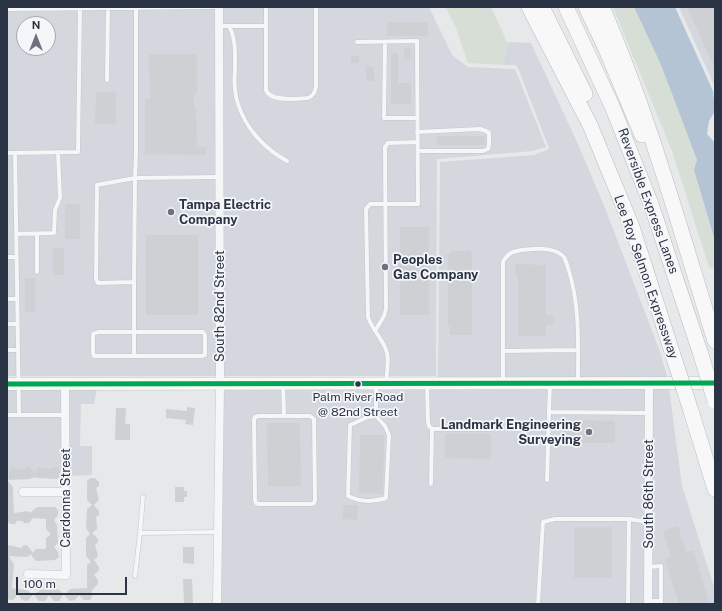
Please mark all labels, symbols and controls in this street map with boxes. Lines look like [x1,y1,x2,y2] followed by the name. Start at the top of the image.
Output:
[16,16,56,56] north arrow
[32,19,40,31] text: N
[614,126,682,276] street label: Reversible Express Lanes
[611,193,681,361] street label: Lee Roy Selmon Expressway
[179,197,271,228] place label: Tampa Electric Company
[166,207,176,217] marker: Tampa Electric Company
[212,250,228,362] street label: South 82nd Street
[393,252,478,283] place label: Peoples Gas Company
[380,262,390,272] marker: Peoples Gas Company
[353,379,363,389] marker: Palm River Road @ 82nd Street
[313,390,403,418] place label: Palm River Road @ 82nd Street
[441,417,581,448] place label: Landmark Engineering Surveying
[584,427,594,437] marker: Landmark Engineering Surveying
[641,439,657,549] street label: South 86th Street
[58,448,74,548] street label: Cardonna Street
[18,569,129,595] scale bar
[23,577,56,591] text: 100 m

